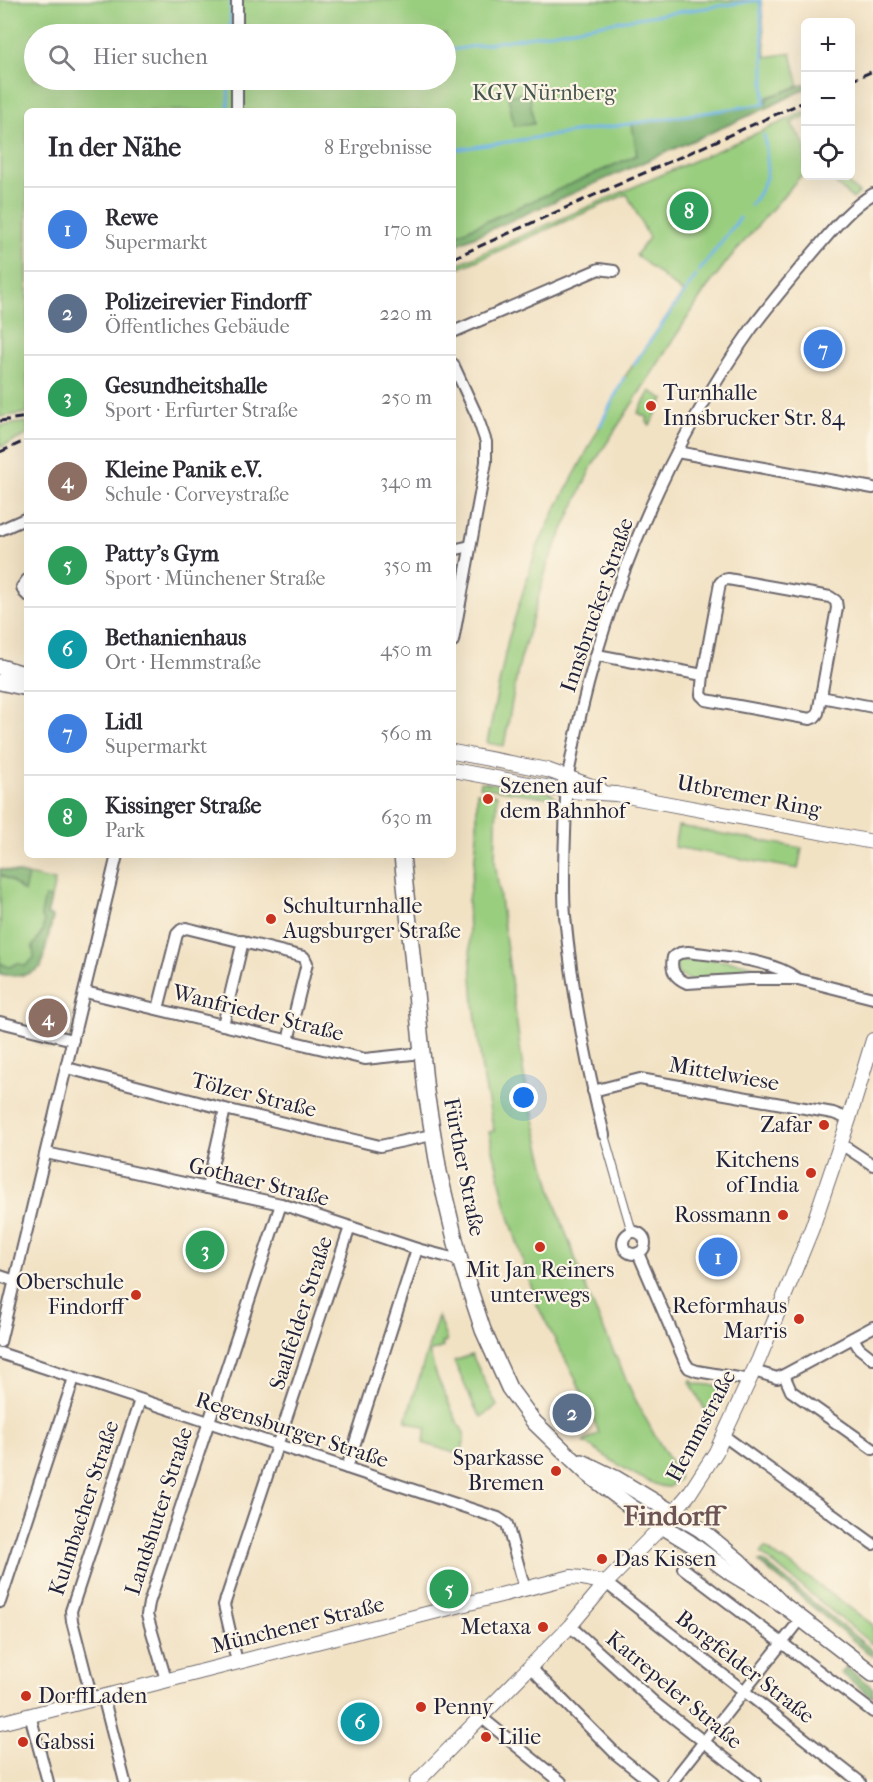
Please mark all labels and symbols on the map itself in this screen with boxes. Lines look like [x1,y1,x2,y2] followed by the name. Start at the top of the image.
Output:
[472,80,616,106] park label: KGV Nürnberg
[670,188,708,234] pin: 8
[804,326,842,372] pin: 7
[663,380,846,431] place label: Turnhalle Innsbrucker Str. 84
[644,399,658,413] marker: Turnhalle Innsbrucker Str. 84
[555,514,639,696] street label: Innsbrucker Straße
[675,769,824,823] street label: Utbremer Ring
[500,773,631,824] place label: Szenen auf dem Bahnhof
[481,792,495,806] marker: Szenen auf dem Bahnhof
[282,893,461,944] place label: Schulturnhalle Augsburger Straße
[264,912,278,926] marker: Schulturnhalle Augsburger Straße
[169,979,346,1047] street label: Wanfrieder Straße
[28,996,68,1040] pin: 4
[667,1052,781,1096] street label: Mittelwiese
[189,1067,319,1123] street label: Tölzer Straße
[509,1083,538,1112] your location
[438,1096,490,1239] street label: Fürther Straße
[760,1112,813,1138] place label: Zafar
[817,1118,831,1132] marker: Zafar
[715,1147,800,1198] place label: Kitchens of India
[186,1152,332,1212] street label: Gothaer Straße
[804,1166,818,1180] marker: Kitchens of India
[674,1202,771,1228] place label: Rossmann
[776,1208,790,1222] marker: Rossmann
[186,1228,224,1272] pin: 3
[264,1233,338,1393] street label: Saalfelder Straße
[698,1234,738,1280] pin: 1
[533,1240,547,1254] marker: Mit Jan Reiners unterwegs
[466,1257,614,1308] place label: Mit Jan Reiners unterwegs
[16,1269,129,1320] place label: Oberschule Findorff
[129,1288,143,1302] marker: Oberschule Findorff
[672,1293,787,1344] place label: Reformhaus Marris
[792,1312,806,1326] marker: Reformhaus Marris
[661,1365,741,1486] street label: Hemmstraße
[192,1386,392,1474] street label: Regensburger Straße
[552,1390,592,1436] pin: 2
[43,1417,125,1599] street label: Kulmbacher Straße
[120,1424,198,1598] street label: Landshuter Straße
[453,1445,544,1496] place label: Sparkasse Bremen
[549,1464,563,1478] marker: Sparkasse Bremen
[623,1499,727,1532] district label: Findorff
[614,1546,716,1572] place label: Das Kissen
[595,1552,609,1566] marker: Das Kissen
[430,1566,468,1612] pin: 5
[209,1591,387,1659] street label: Münchener Straße
[670,1605,820,1729] street label: Borgfelder Straße
[461,1614,532,1640] place label: Metaxa
[536,1620,550,1634] marker: Metaxa
[601,1626,747,1755] street label: Katrepeler Straße
[38,1683,147,1709] place label: DorffLaden
[19,1689,33,1703] marker: DorffLaden
[433,1694,495,1720] place label: Penny
[340,1700,380,1744] pin: 6
[414,1700,428,1714] marker: Penny
[498,1724,541,1750] place label: Lilie
[35,1729,96,1755] place label: Gabssi
[479,1730,493,1744] marker: Lilie
[16,1735,30,1749] marker: Gabssi

